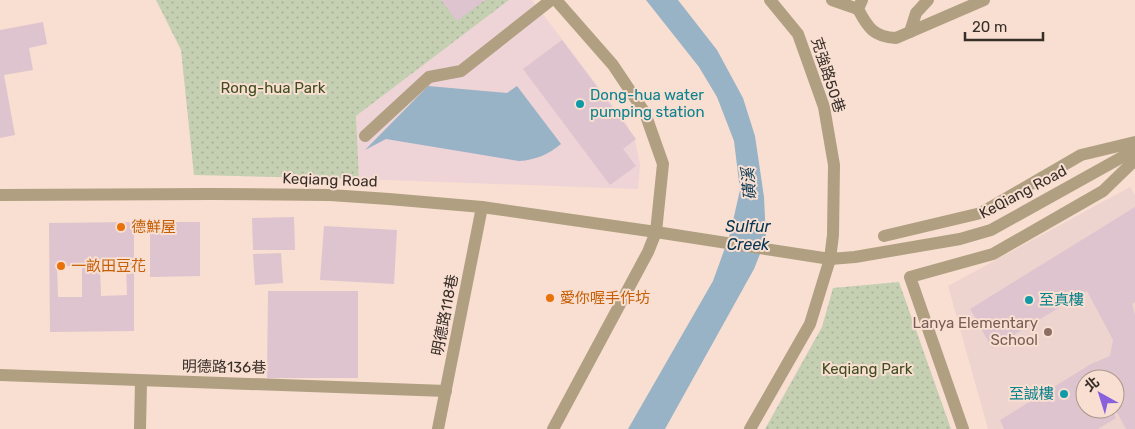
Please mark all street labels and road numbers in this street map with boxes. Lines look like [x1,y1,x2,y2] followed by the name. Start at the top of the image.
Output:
[807,35,849,115] street label: 克強路50巷
[976,161,1070,223] street label: KeQiang Road
[282,169,378,191] street label: Keqiang Road
[428,273,462,357] street label: 明德路118巷
[182,357,266,377] street label: 明德路136巷

